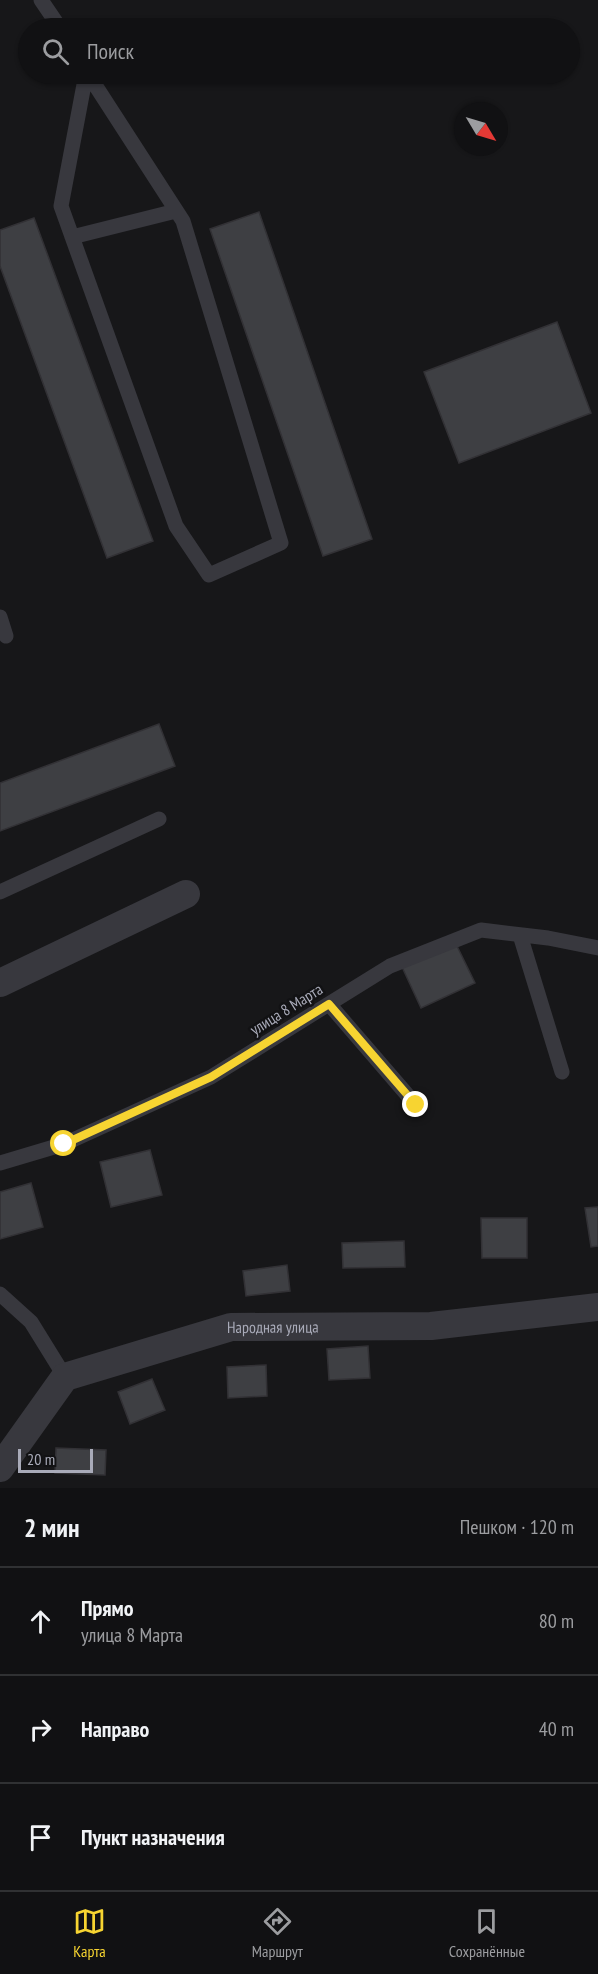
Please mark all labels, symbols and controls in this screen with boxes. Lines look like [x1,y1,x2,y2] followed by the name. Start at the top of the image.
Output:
[18,18,580,84] search box
[39,35,72,68] icon: search
[87,37,134,65] text: Поиск
[454,102,508,156] north arrow
[246,979,326,1039] street label: улица 8 Марта
[402,1091,428,1117] route end
[50,1130,76,1156] route start
[227,1317,319,1337] street label: Народная улица
[18,1446,93,1474] scale bar
[27,1449,55,1469] text: 20 m
[24,1511,79,1544] text: 2 мин
[460,1514,574,1540] text: Пешком · 120 m
[81,1594,134,1622] text: Прямо
[24,1605,57,1638] icon: ahead
[539,1608,574,1634] text: 80 m
[81,1622,183,1648] text: улица 8 Марта
[24,1713,57,1746] icon: right
[81,1715,149,1743] text: Направо
[539,1716,574,1742] text: 40 m
[24,1821,57,1854] icon: arrive
[81,1823,225,1851] text: Пункт назначения
[73,1905,106,1961] tab: Карта
[252,1905,303,1961] tab: Маршрут
[449,1905,525,1961] tab: Сохранённые

